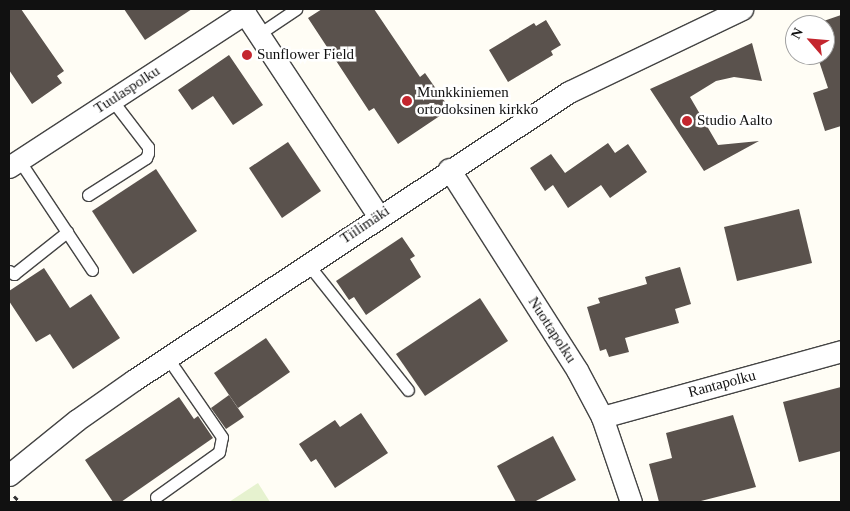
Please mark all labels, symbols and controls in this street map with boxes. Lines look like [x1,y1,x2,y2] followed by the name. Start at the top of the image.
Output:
[785,15,835,65] north arrow
[788,26,806,41] text: N
[257,46,354,64] place label: Sunflower Field
[241,49,253,61] marker: Sunflower Field
[91,62,163,118] street label: Tuulaspolku
[417,83,538,118] place label: Munkkiniemen ortodoksinen kirkko
[401,95,413,107] marker: Munkkiniemen ortodoksinen kirkko
[697,112,773,130] place label: Studio Aalto
[681,115,693,127] marker: Studio Aalto
[337,202,393,248] street label: Tiilimäki
[524,294,580,366] street label: Nuottapolku
[686,366,758,402] street label: Rantapolku

